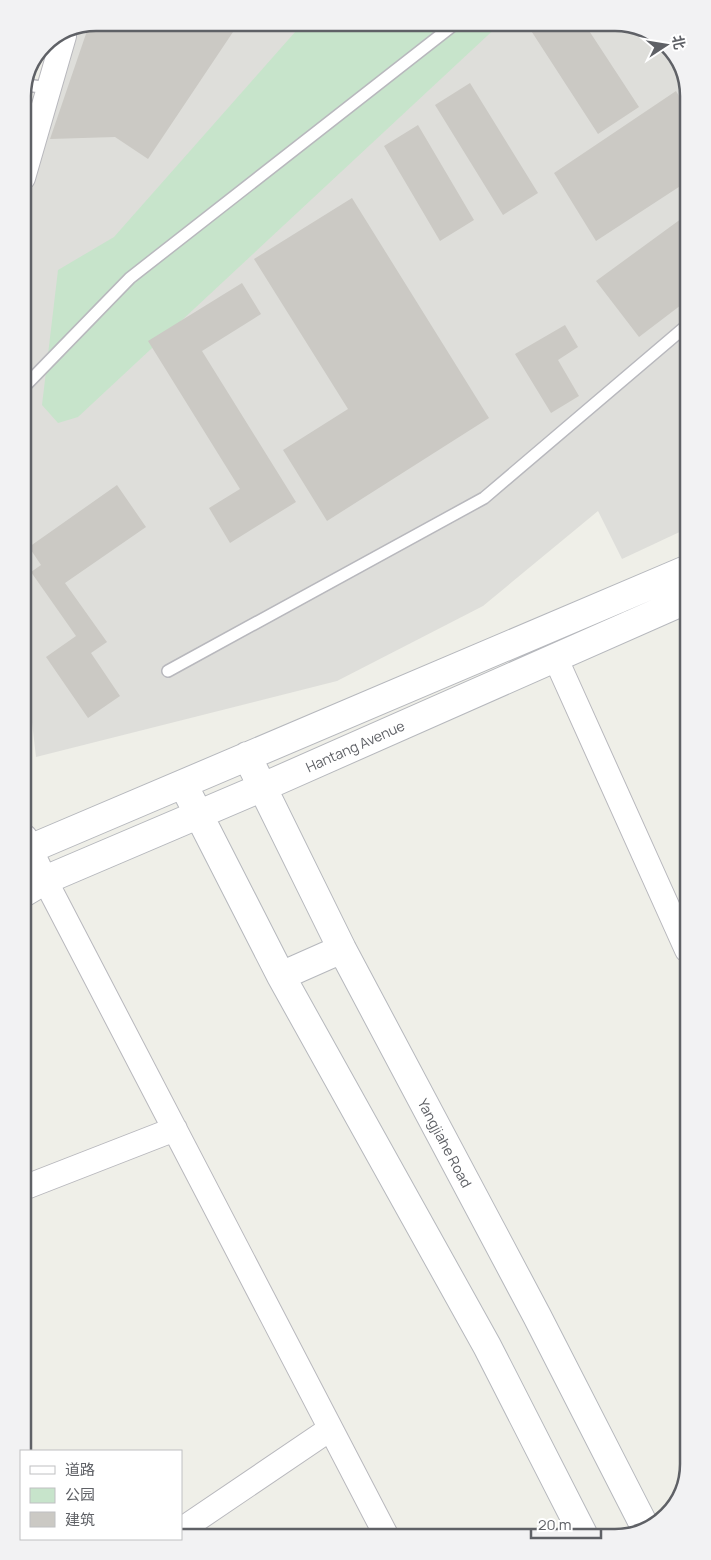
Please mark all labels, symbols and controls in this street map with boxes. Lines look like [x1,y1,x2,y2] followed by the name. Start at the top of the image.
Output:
[641,20,691,70] north arrow
[668,33,690,51] text: 北
[303,716,407,776] street label: Hantang Avenue
[414,1095,476,1191] street label: Yangjiahe Road
[20,1450,182,1540] legend
[65,1459,95,1480] text: 道路
[65,1484,95,1505] text: 公园
[531,1508,601,1540] scale bar
[65,1509,95,1530] text: 建筑
[538,1514,571,1535] text: 20 m

